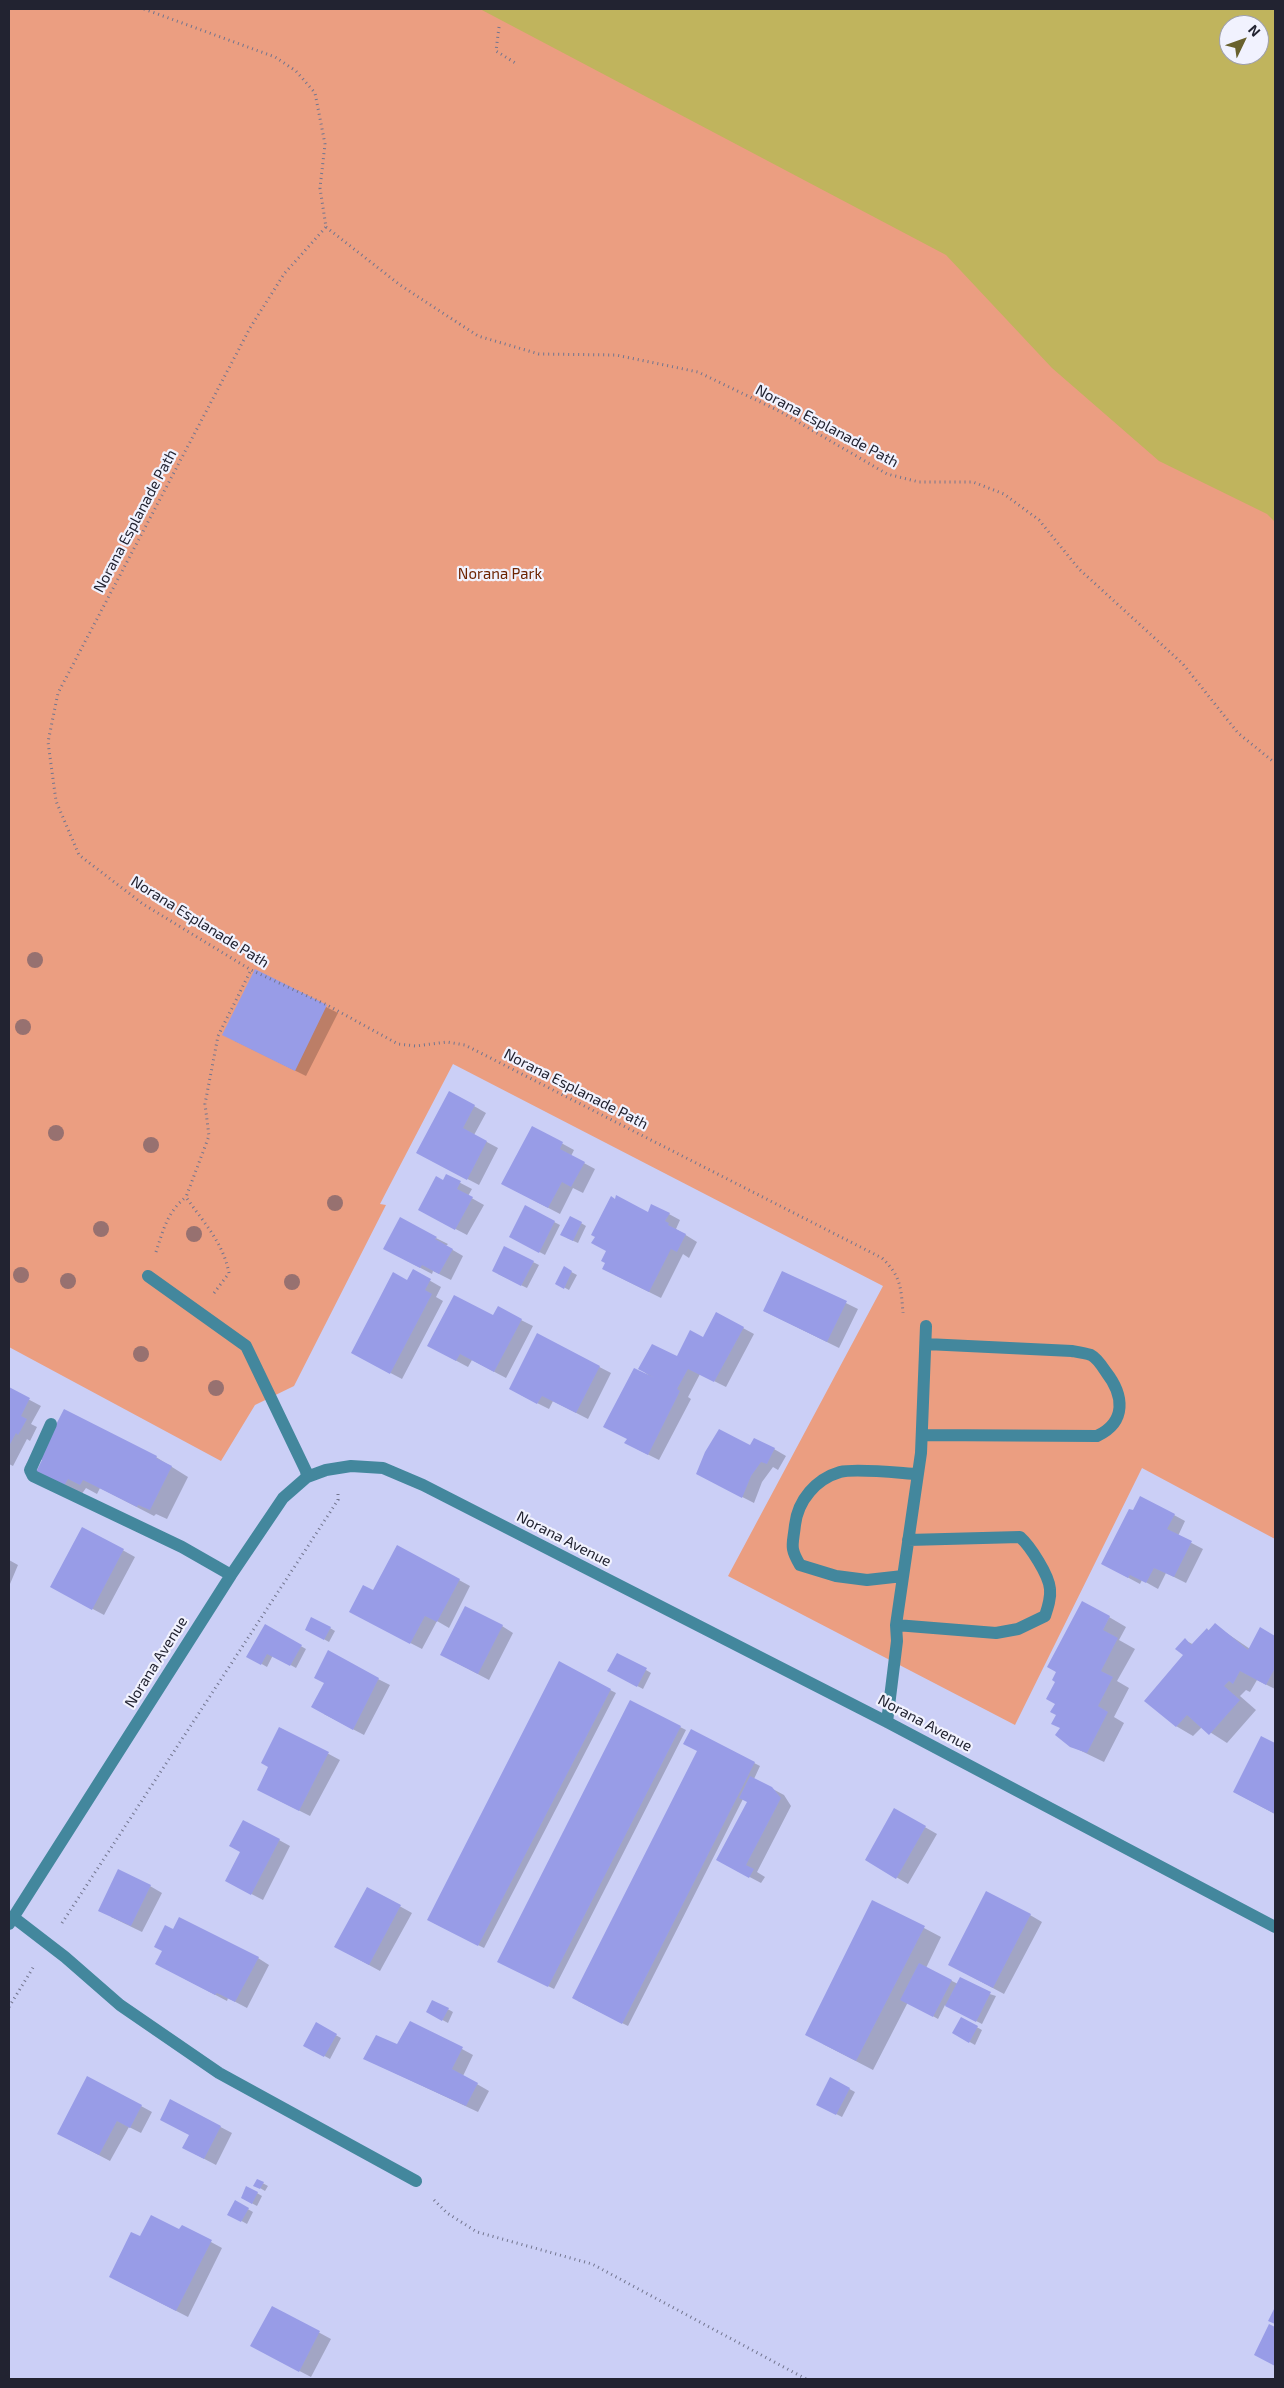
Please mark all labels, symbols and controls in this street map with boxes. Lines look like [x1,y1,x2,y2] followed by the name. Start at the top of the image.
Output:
[1219,15,1269,65] north arrow
[1245,21,1264,40] text: N
[752,381,902,471] street label: Norana Esplanade Path
[90,446,180,596] street label: Norana Esplanade Path
[458,565,542,583] park label: Norana Park
[128,872,272,972] street label: Norana Esplanade Path
[501,1045,651,1133] street label: Norana Esplanade Path
[514,1507,614,1571] street label: Norana Avenue
[121,1613,191,1711] street label: Norana Avenue
[875,1691,975,1755] street label: Norana Avenue

